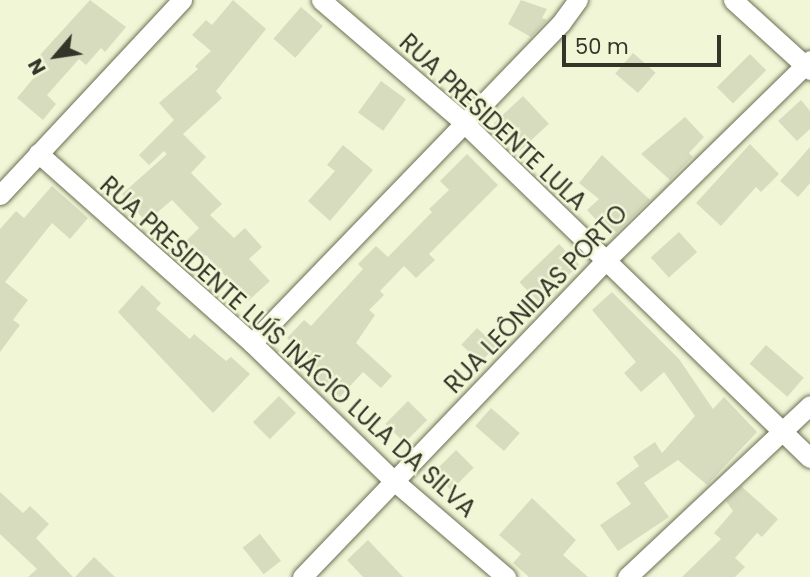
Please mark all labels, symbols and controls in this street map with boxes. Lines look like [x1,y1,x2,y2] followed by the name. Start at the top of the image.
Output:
[21,21,91,91] north arrow
[565,21,724,65] scale bar
[394,28,592,216] street label: RUA PRESIDENTE LULA
[575,32,629,61] text: 50 m
[22,54,52,79] text: N
[94,171,482,523] street label: RUA PRESIDENTE LUÍS INÁCIO LULA DA SILVA
[439,199,633,399] street label: RUA LEÔNIDAS PORTO

